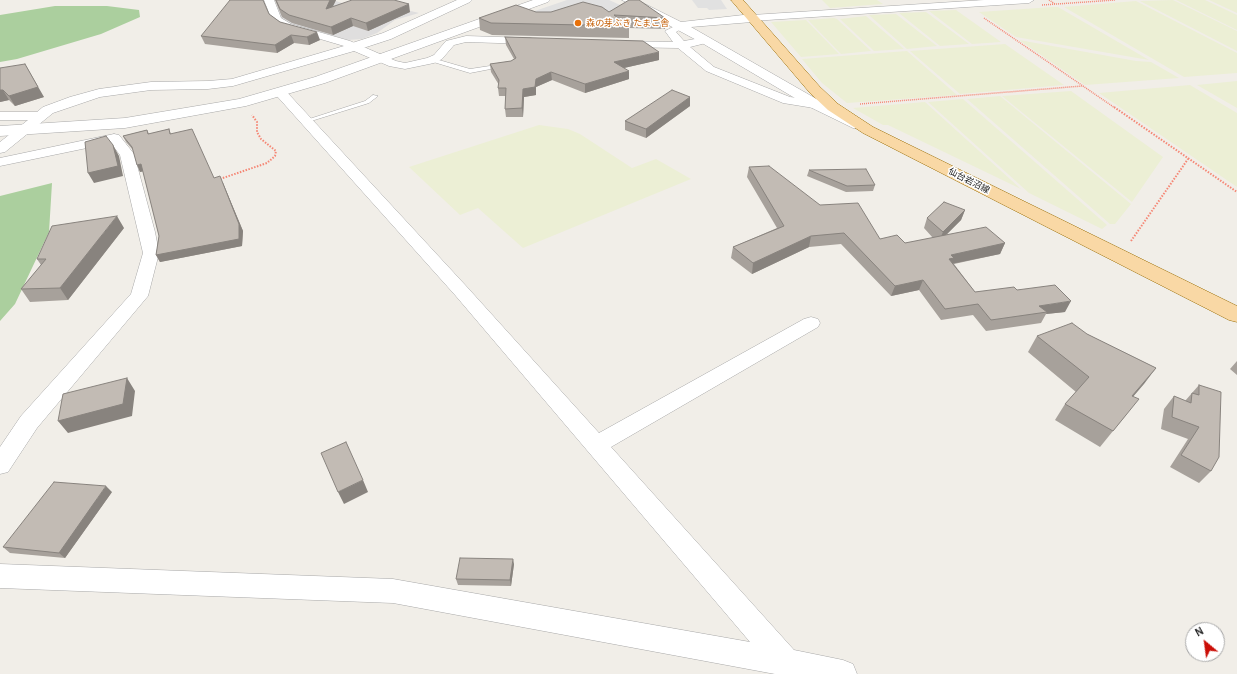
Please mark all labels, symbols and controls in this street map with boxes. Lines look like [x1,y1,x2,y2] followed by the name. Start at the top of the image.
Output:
[573,18,583,28] marker: 森の芽ぶき たまご舎
[586,18,669,28] place label: 森の芽ぶき たまご舎
[947,166,991,196] street label: 仙台岩沼線
[1185,622,1225,662] north arrow
[1193,624,1206,640] text: N

